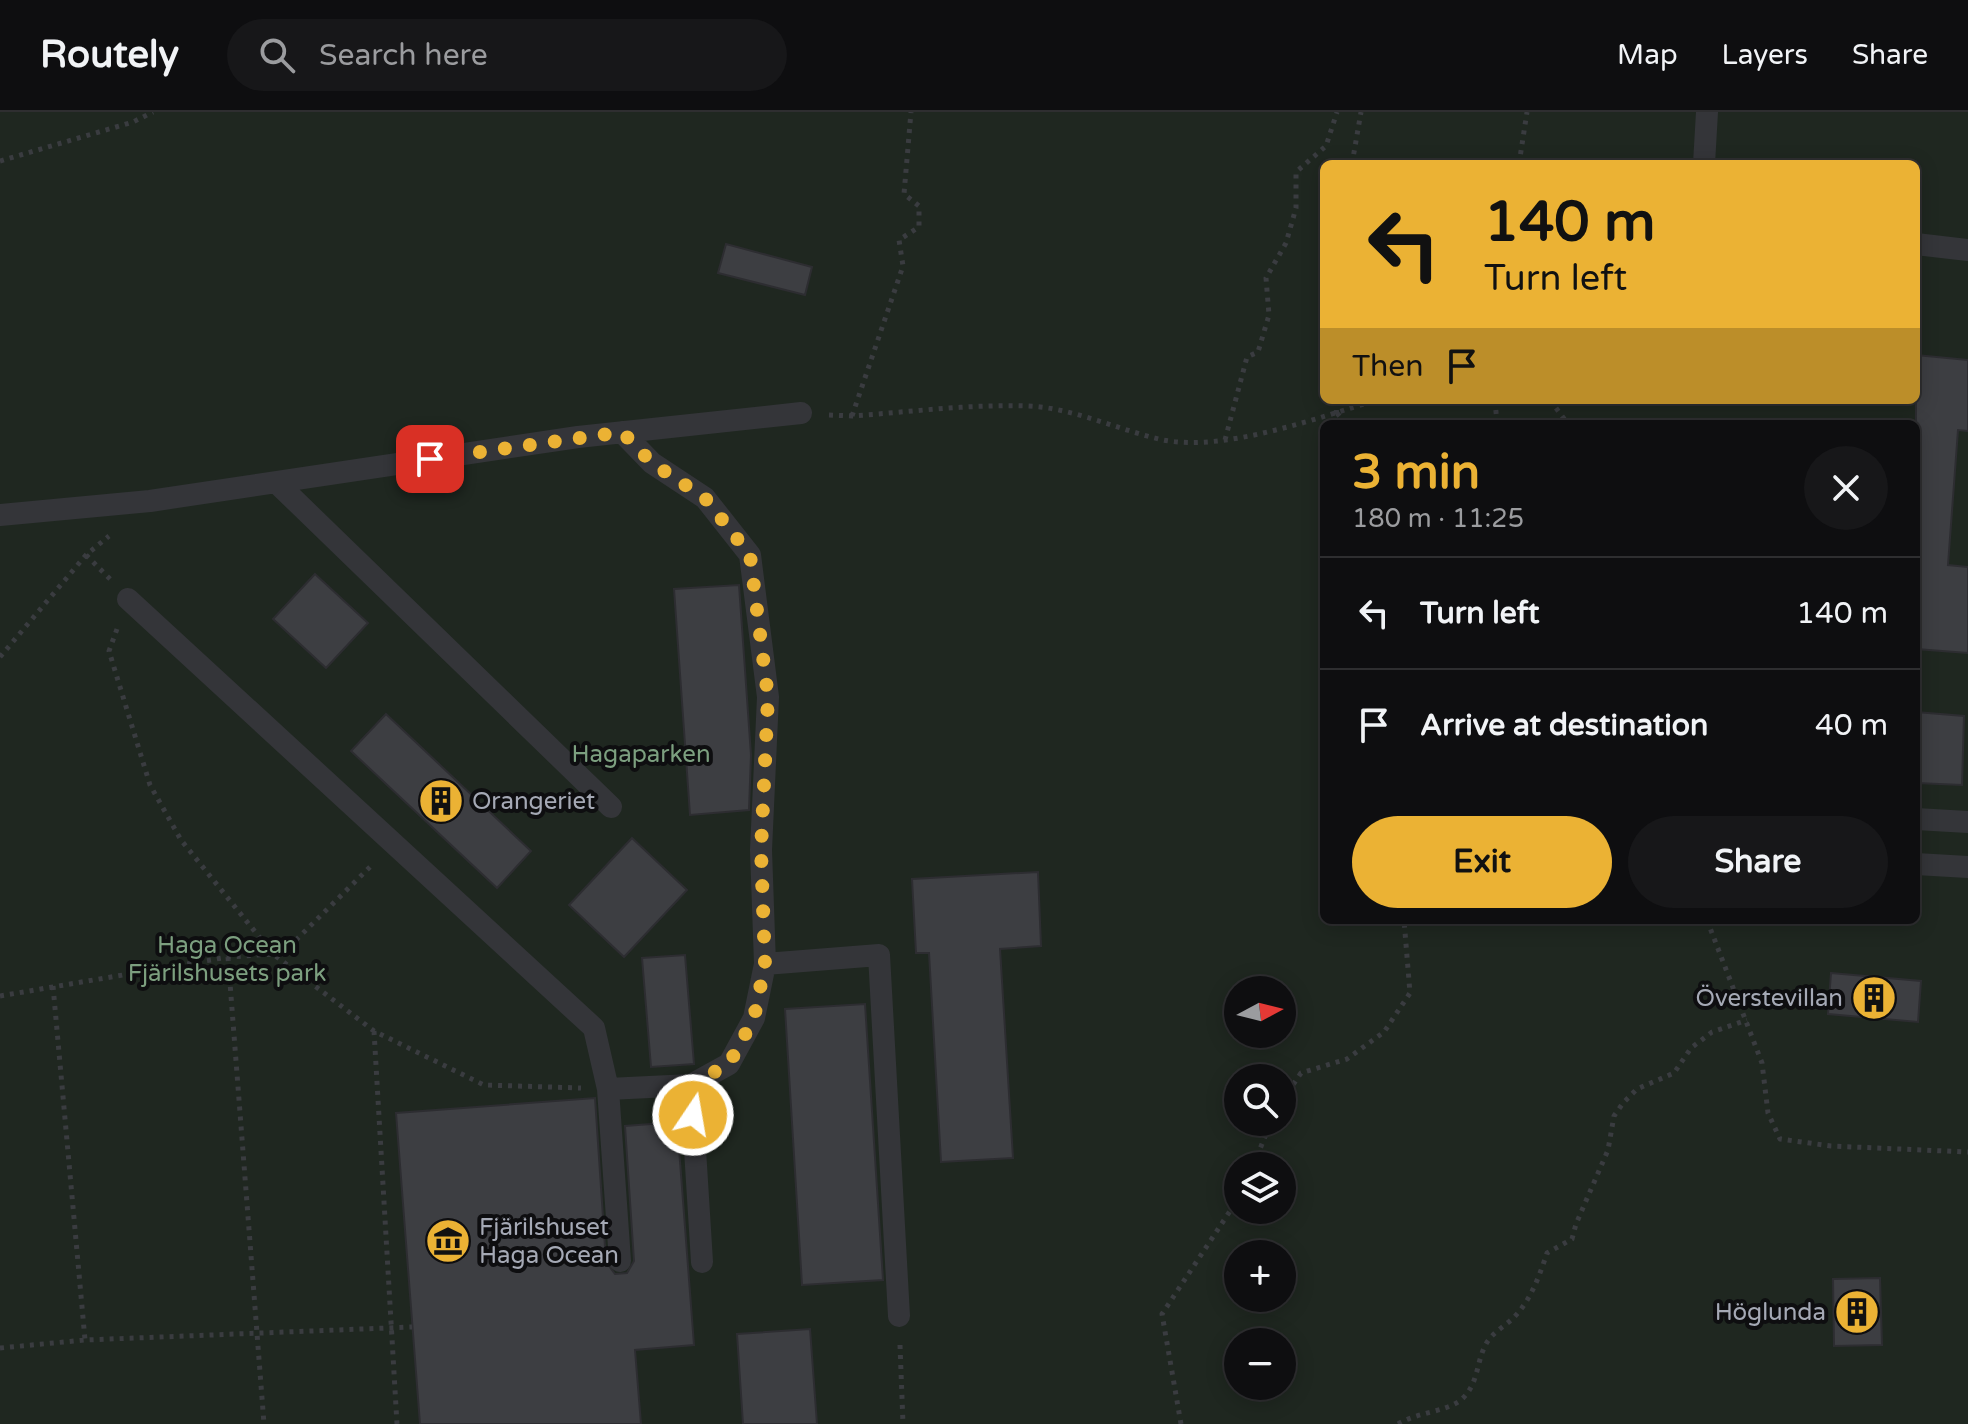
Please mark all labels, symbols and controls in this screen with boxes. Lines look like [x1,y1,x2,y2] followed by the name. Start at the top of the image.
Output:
[227,19,787,91] search box
[40,32,179,78] text: Routely
[255,33,299,77] icon: search
[319,37,488,74] text: Search here
[1617,38,1678,72] text: Map
[1722,38,1808,72] text: Layers
[1852,38,1928,72] text: Share
[1484,189,1655,256] text: 140 m
[1352,192,1456,296] icon: left
[1484,257,1627,300] text: Turn left
[1440,344,1484,388] icon: arrive
[1352,348,1424,385] text: Then
[396,425,464,493] pin
[408,437,452,481] icon: arrive
[1352,444,1480,502] text: 3 min
[1804,446,1888,530] button: close
[1352,503,1524,534] text: 180 m · 11:25
[1352,591,1396,635] icon: left
[1420,595,1539,632] text: Turn left
[1796,595,1888,632] text: 140 m
[1352,703,1396,747] icon: arrive
[1420,707,1708,744] text: Arrive at destination
[1815,707,1888,744] text: 40 m
[571,740,711,769] park label: Hagaparken
[417,777,465,825] building icon: Orangeriet
[472,787,595,816] place label: Orangeriet
[1352,816,1612,908] button: Exit
[1628,816,1888,908] button: Share
[128,931,326,988] park label: Haga Ocean Fjärilshusets park
[1850,974,1898,1022] building icon: Överstevillan
[1224,976,1296,1048] north arrow
[1224,976,1296,1400] map controls
[1696,984,1843,1013] place label: Överstevillan
[1224,1064,1296,1136] button: search
[651,1073,735,1157] position arrow
[1224,1152,1296,1224] button: layers
[479,1213,619,1270] place label: Fjärilshuset Haga Ocean
[424,1217,472,1265] museum icon: Fjärilshuset Haga Ocean
[1224,1240,1296,1312] button: +
[1833,1288,1881,1336] building icon: Höglunda
[1715,1298,1826,1327] place label: Höglunda
[1224,1328,1296,1400] button: −

